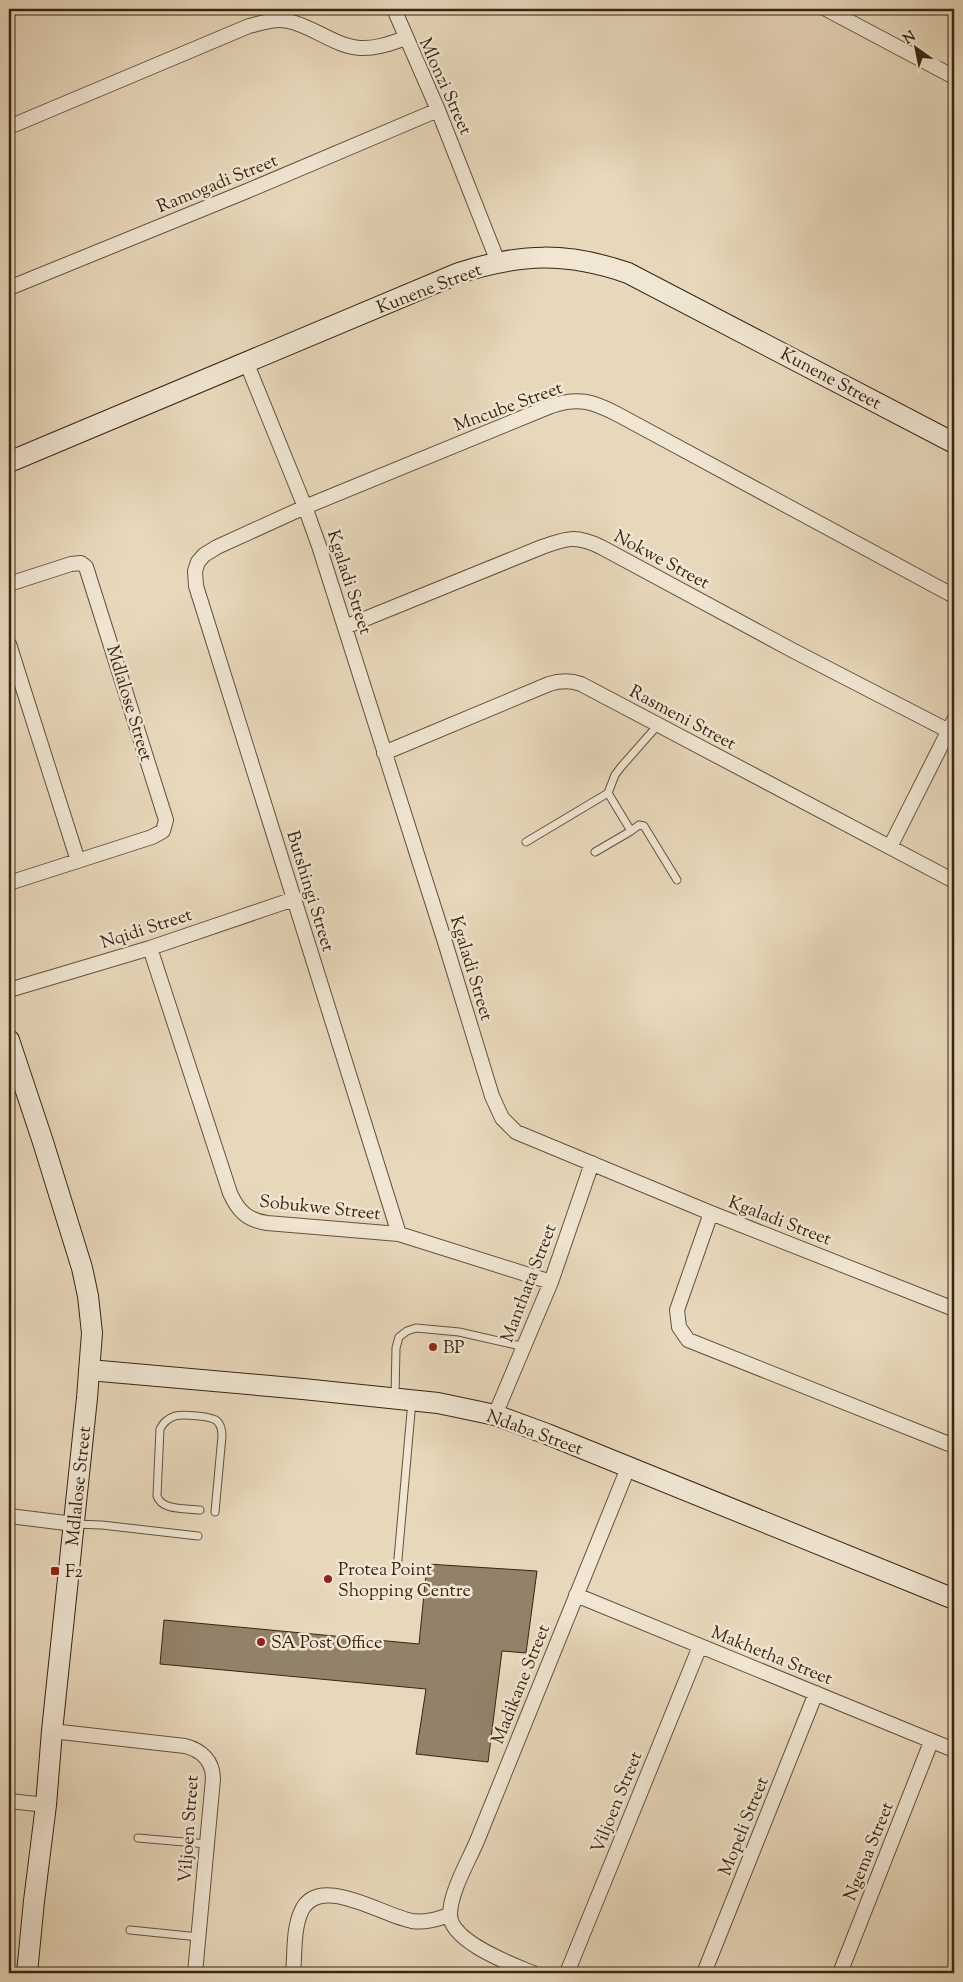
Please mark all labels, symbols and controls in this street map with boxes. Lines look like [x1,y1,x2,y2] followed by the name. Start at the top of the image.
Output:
[890,22,940,72] north arrow
[900,27,920,50] text: N
[411,34,477,140] street label: Mlonzi Street
[153,149,282,221] street label: Ramogadi Street
[373,258,486,322] street label: Kunene Street
[775,342,885,417] street label: Kunene Street
[451,376,567,440] street label: Mncube Street
[609,525,714,597] street label: Nokwe Street
[319,527,377,638] street label: Kgaladi Street
[98,642,158,765] street label: Mdlalose Street
[624,680,740,758] street label: Rasmeni Street
[278,828,340,955] street label: Butshingi Street
[98,903,196,957] street label: Nqidi Street
[442,913,498,1024] street label: Kgaladi Street
[258,1190,382,1228] street label: Sobukwe Street
[724,1190,835,1253] street label: Kgaladi Street
[495,1221,564,1347] street label: Manthata Street
[443,1336,465,1362] place label: BP
[427,1341,439,1353] marker: BP
[482,1404,586,1463] street label: Ndaba Street
[61,1425,99,1547] street label: Mdlalose Street
[338,1558,471,1605] place label: Protea Point Shopping Centre
[65,1560,84,1586] place label: F2
[49,1565,61,1577] marker: F2
[322,1573,334,1585] marker: Protea Point Shopping Centre
[486,1621,558,1749] street label: Madikane Street
[707,1621,836,1693] street label: Makhetha Street
[271,1631,382,1657] place label: SA Post Office
[255,1636,267,1648] marker: SA Post Office
[586,1748,650,1858] street label: Viljoen Street
[713,1773,777,1880] street label: Mopeli Street
[173,1775,207,1884] street label: Viljoen Street
[838,1798,902,1905] street label: Ngema Street

